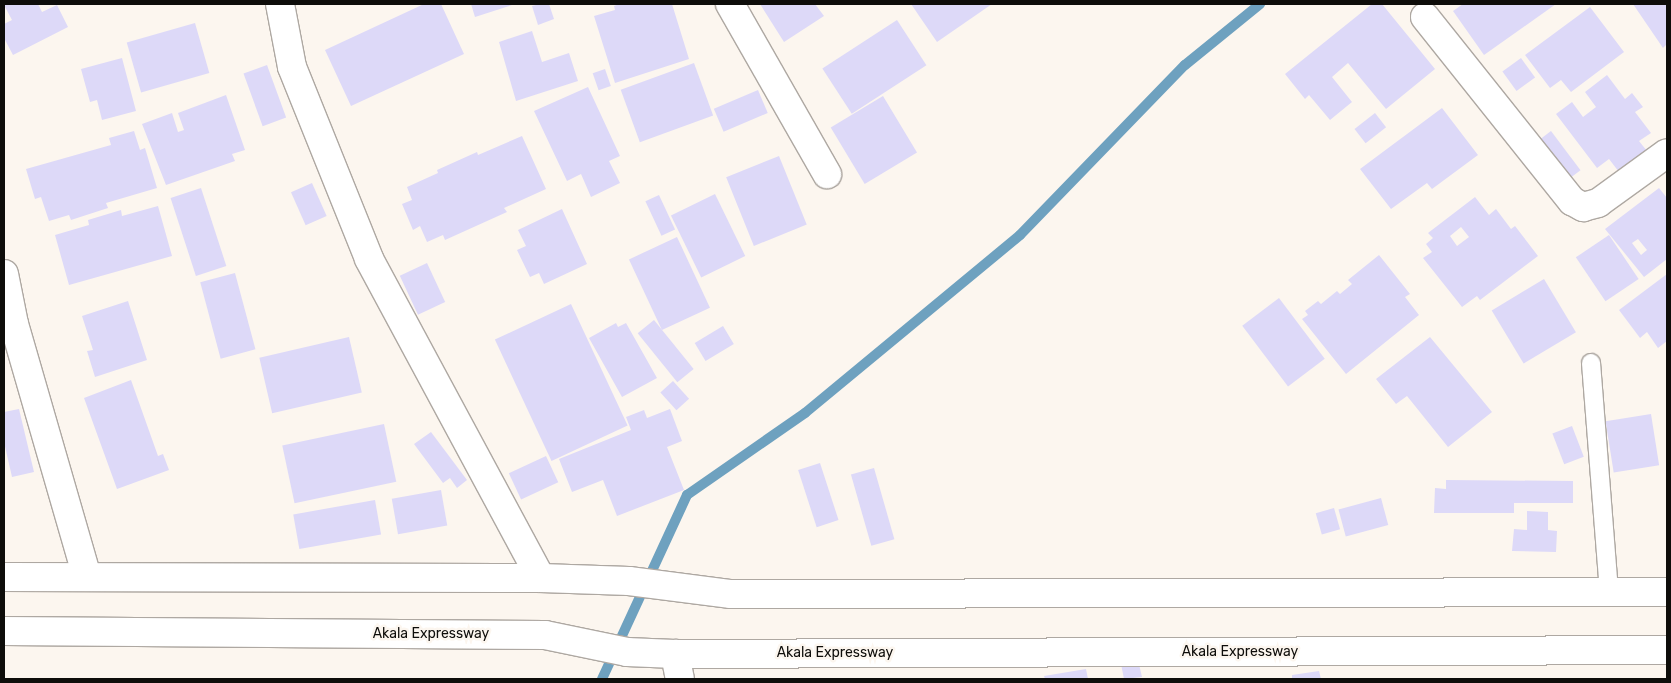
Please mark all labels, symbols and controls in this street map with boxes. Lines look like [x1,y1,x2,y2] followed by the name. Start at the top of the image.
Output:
[373,626,489,642] street label: Akala Expressway
[1182,644,1298,660] street label: Akala Expressway
[777,645,893,661] street label: Akala Expressway

